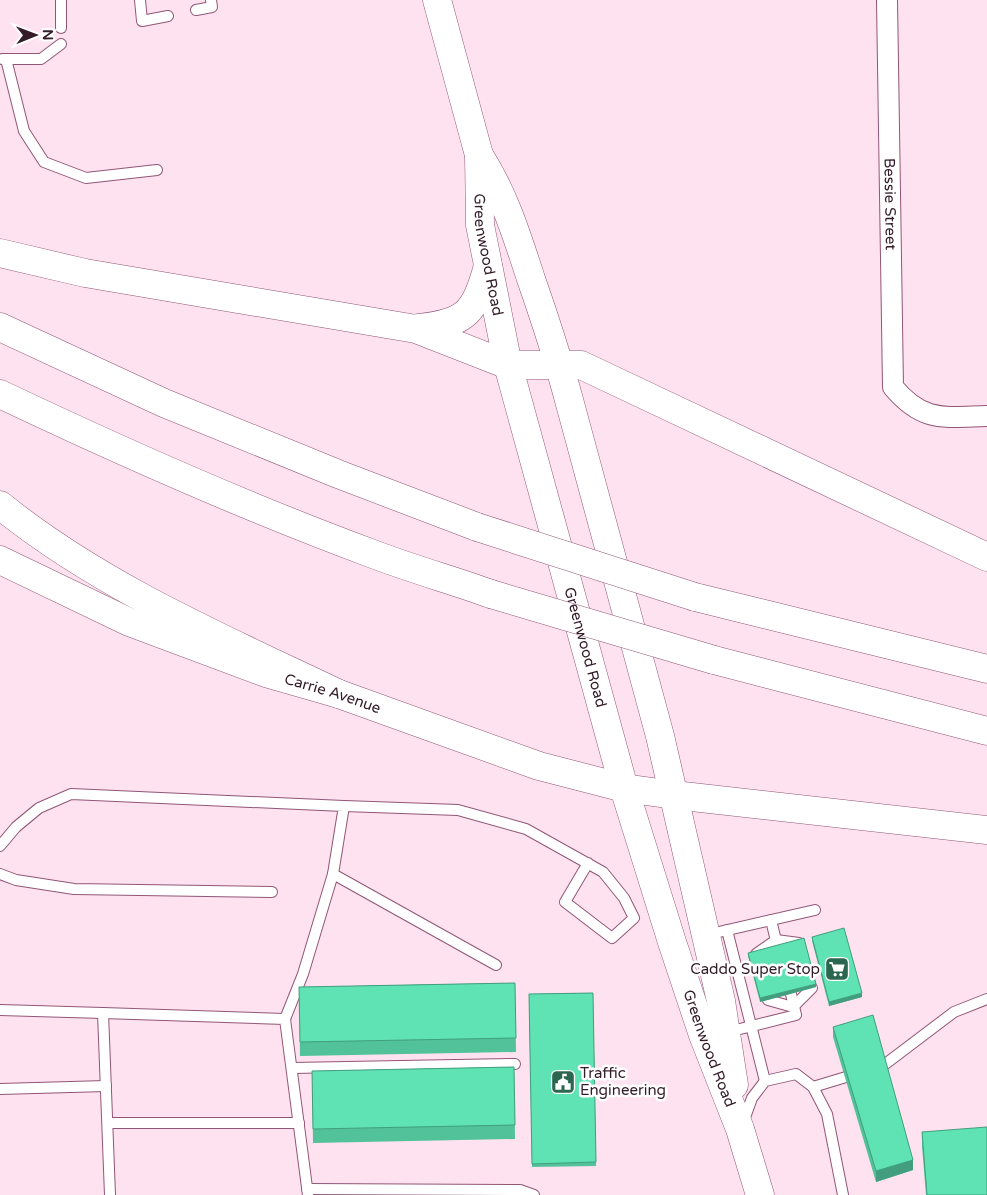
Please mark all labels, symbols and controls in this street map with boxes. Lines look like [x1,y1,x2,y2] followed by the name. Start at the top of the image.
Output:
[10,10,60,60] north arrow
[39,29,56,41] text: N
[880,158,900,251] street label: Bessie Street
[471,193,507,317] street label: Greenwood Road
[560,585,610,709] street label: Greenwood Road
[282,670,383,717] street label: Carrie Avenue
[824,956,850,982] supermarket icon: Caddo Super Stop
[690,960,820,978] place label: Caddo Super Stop
[679,987,739,1110] street label: Greenwood Road
[580,1064,666,1099] place label: Traffic Engineering
[550,1069,576,1095] public building icon: Traffic Engineering

